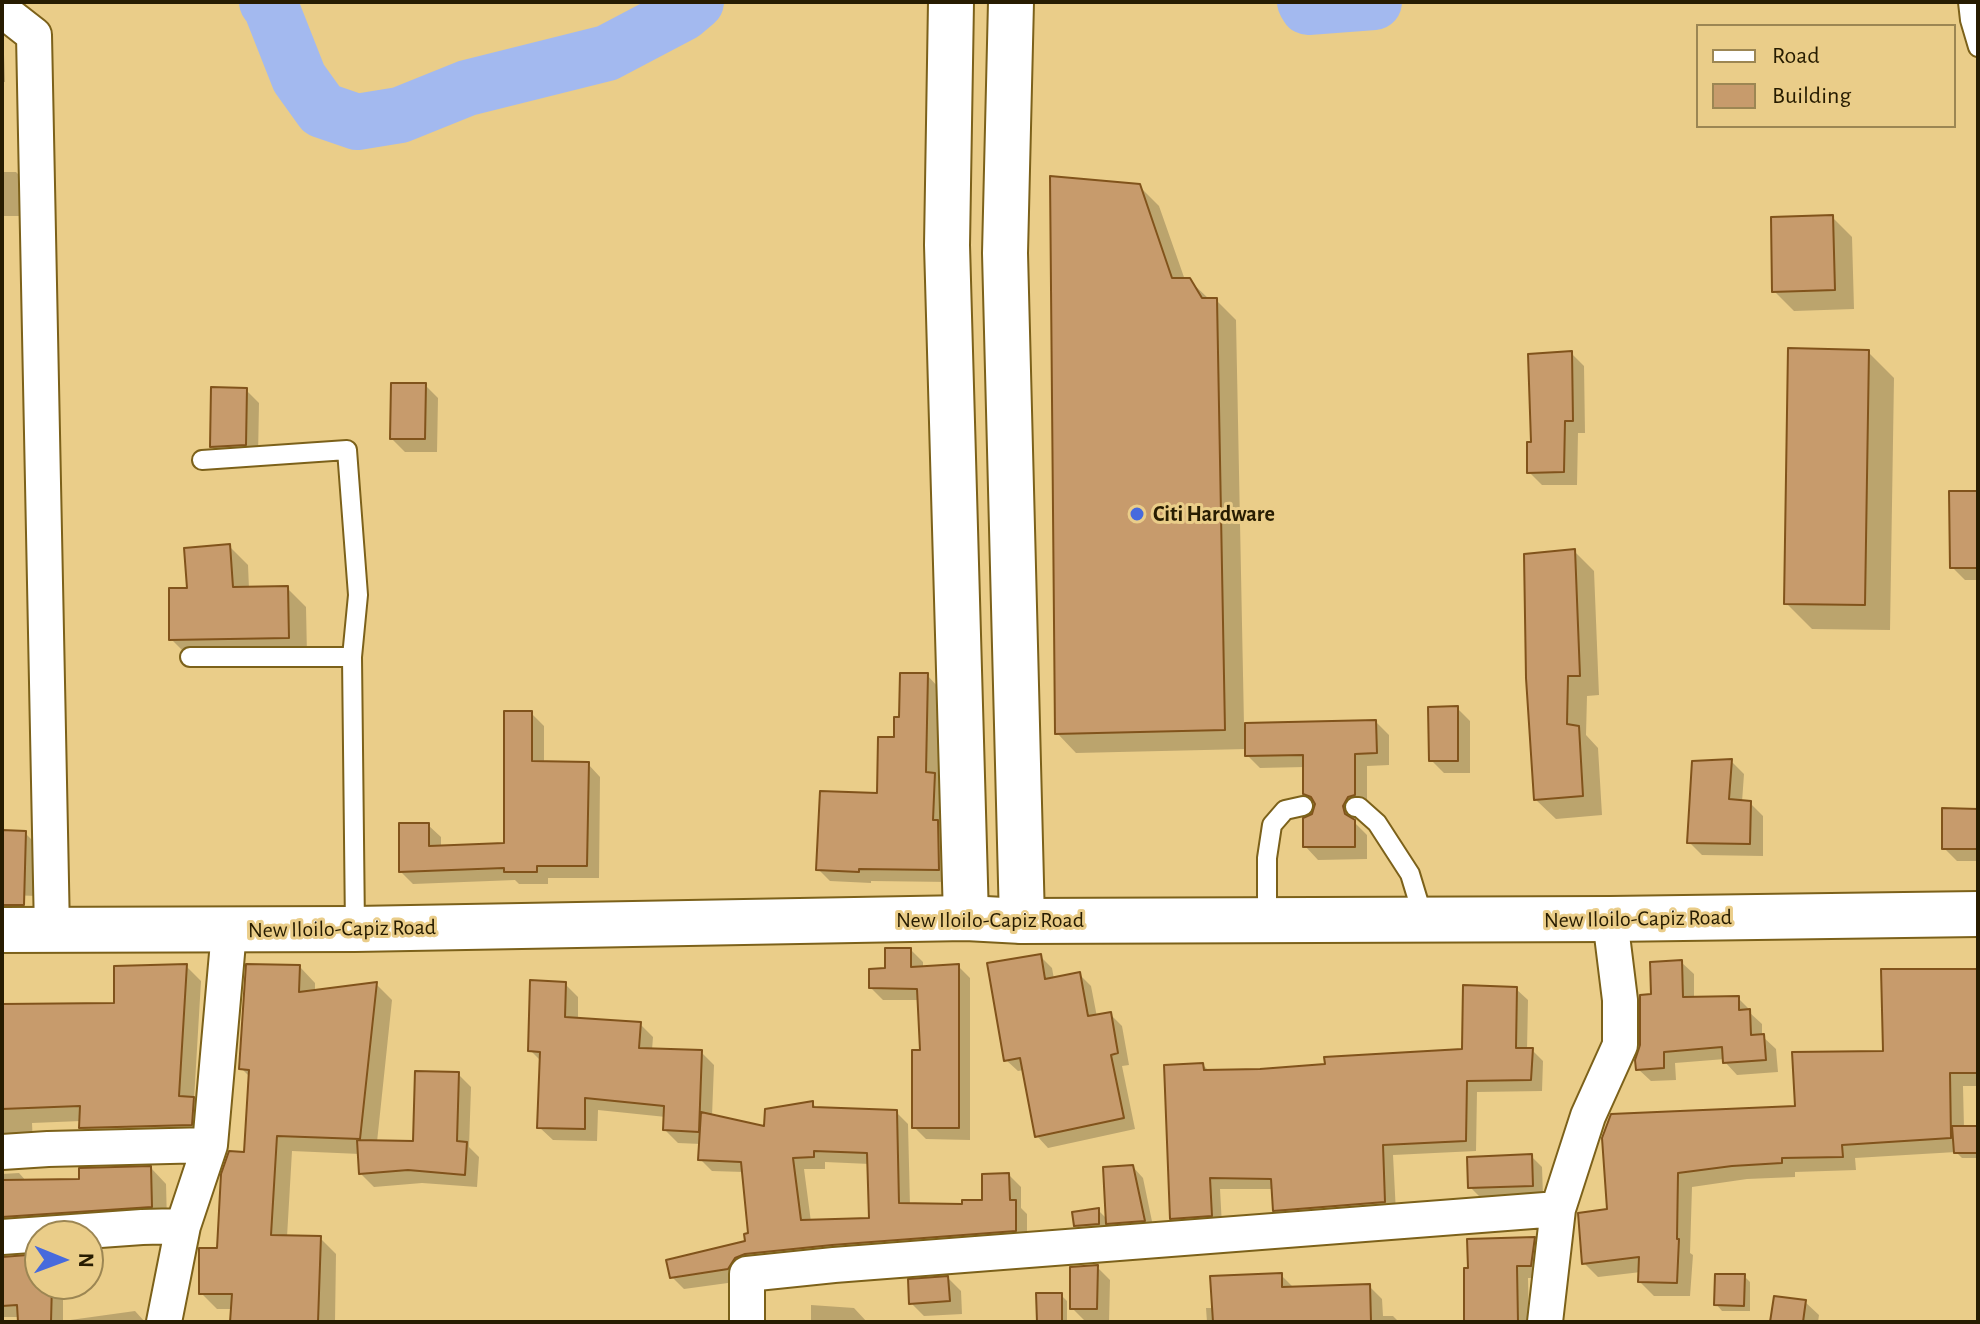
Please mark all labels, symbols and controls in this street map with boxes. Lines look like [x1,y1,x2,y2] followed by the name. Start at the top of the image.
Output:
[1696,24,1956,128] legend
[1772,44,1820,68] text: Road
[1772,84,1851,108] text: Building
[1153,501,1275,527] place label: Citi Hardware
[1128,505,1146,523] marker: Citi Hardware
[1544,904,1732,934] street label: New Iloilo-Capiz Road
[896,907,1084,933] street label: New Iloilo-Capiz Road
[248,914,436,944] street label: New Iloilo-Capiz Road
[24,1220,104,1300] north arrow
[75,1253,97,1268] text: N

